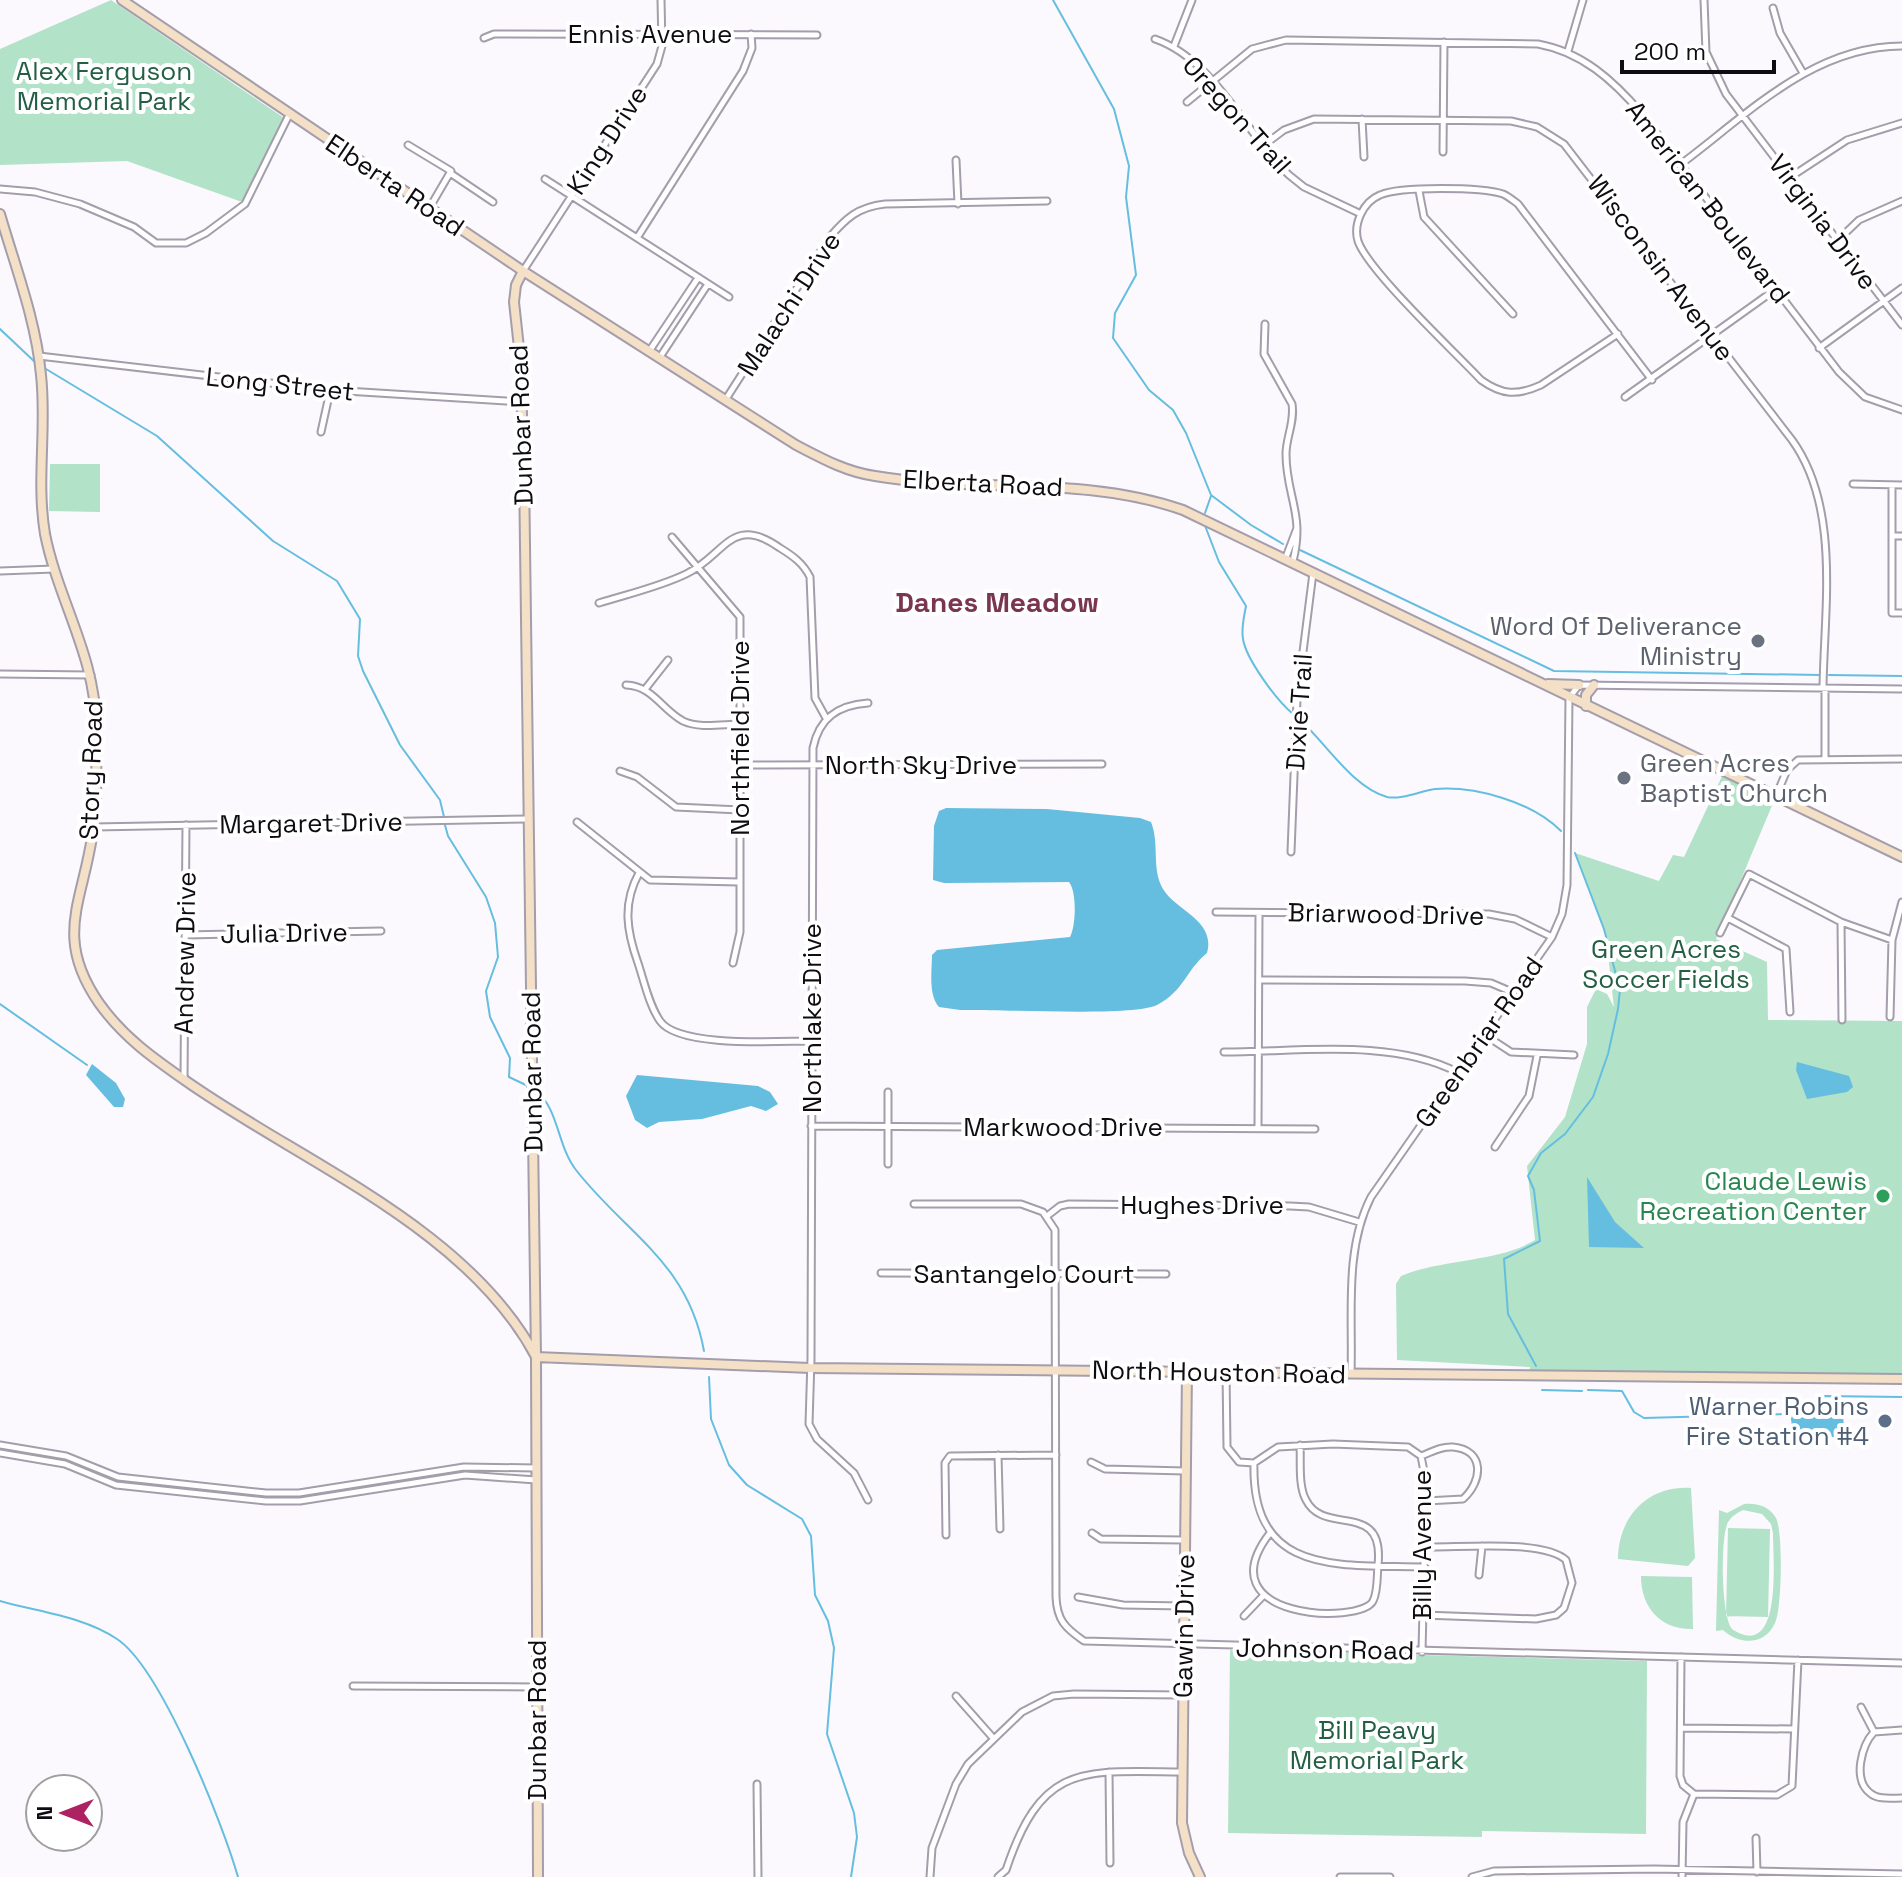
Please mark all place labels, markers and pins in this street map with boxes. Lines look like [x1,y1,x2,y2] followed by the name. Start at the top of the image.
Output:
[1490,609,1742,673] place label: Word Of Deliverance Ministry
[1749,632,1767,650] marker: Word Of Deliverance Ministry
[1640,746,1828,810] place label: Green Acres Baptist Church
[1615,769,1633,787] marker: Green Acres Baptist Church
[1639,1164,1867,1228] place label: Claude Lewis Recreation Center
[1874,1187,1892,1205] marker: Claude Lewis Recreation Center
[1686,1389,1869,1453] place label: Warner Robins Fire Station #4
[1876,1412,1894,1430] marker: Warner Robins Fire Station #4

